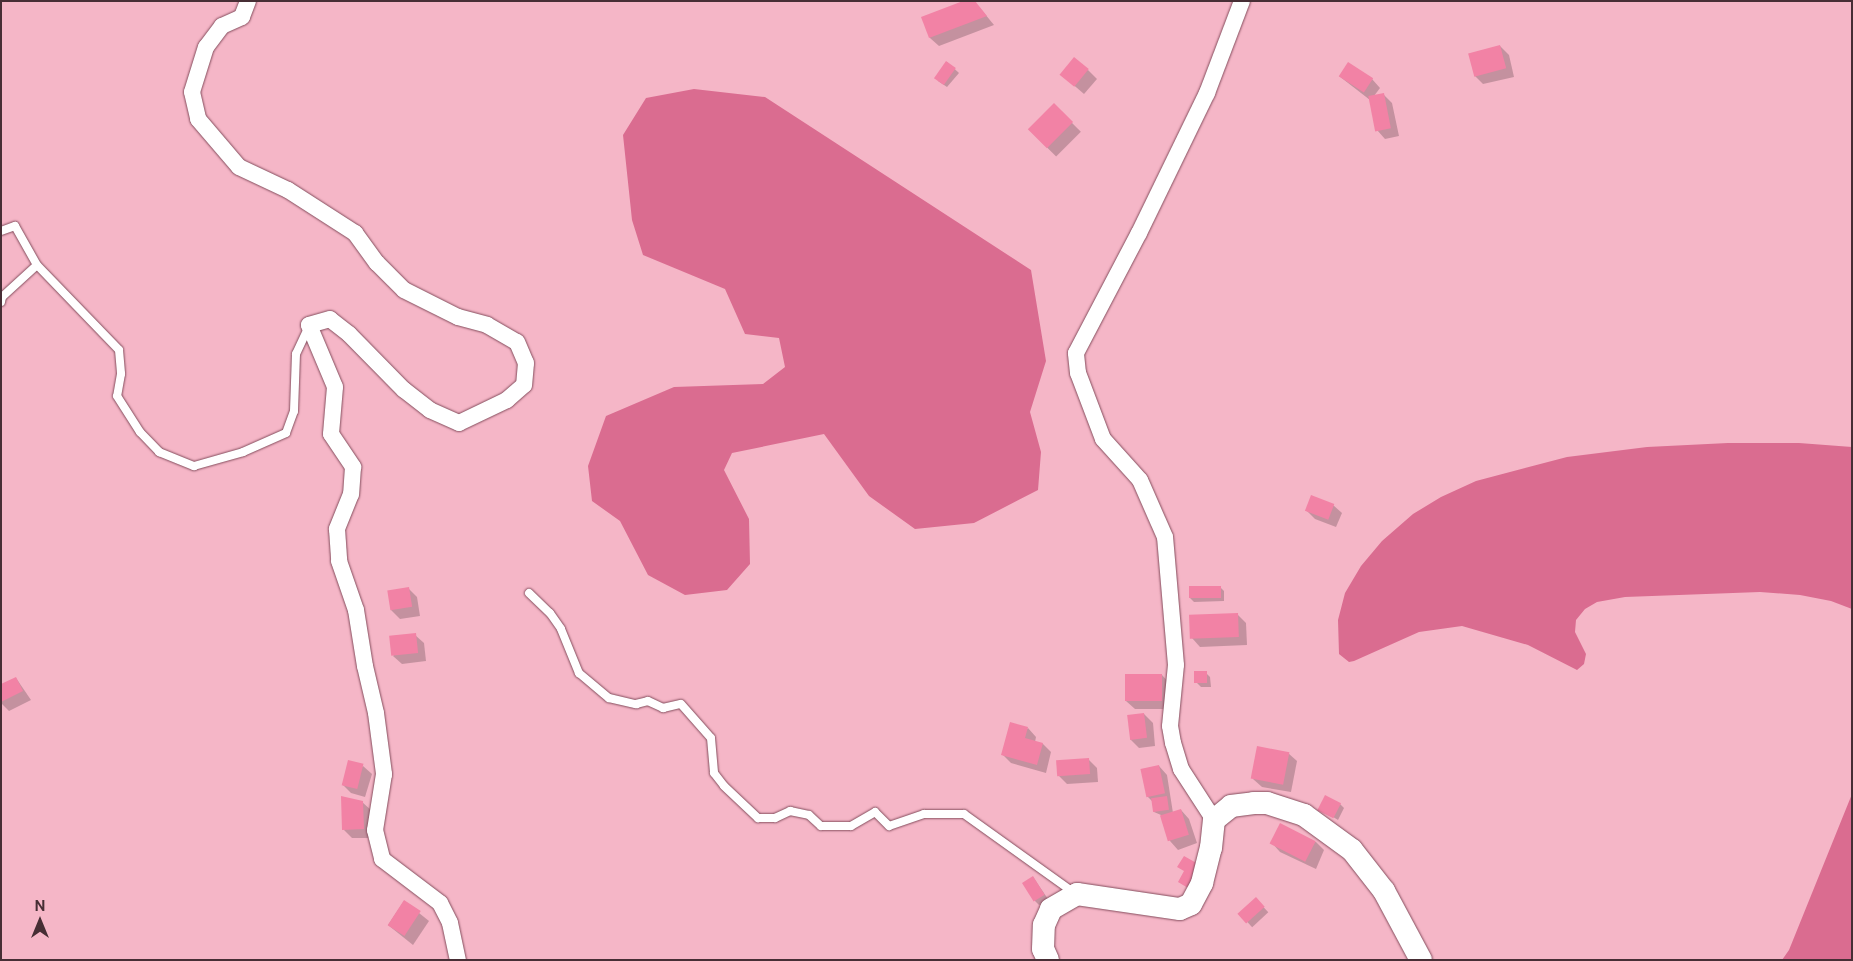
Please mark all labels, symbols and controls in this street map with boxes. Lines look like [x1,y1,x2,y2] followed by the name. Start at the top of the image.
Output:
[15,896,65,946] north arrow
[35,898,45,914] text: N

